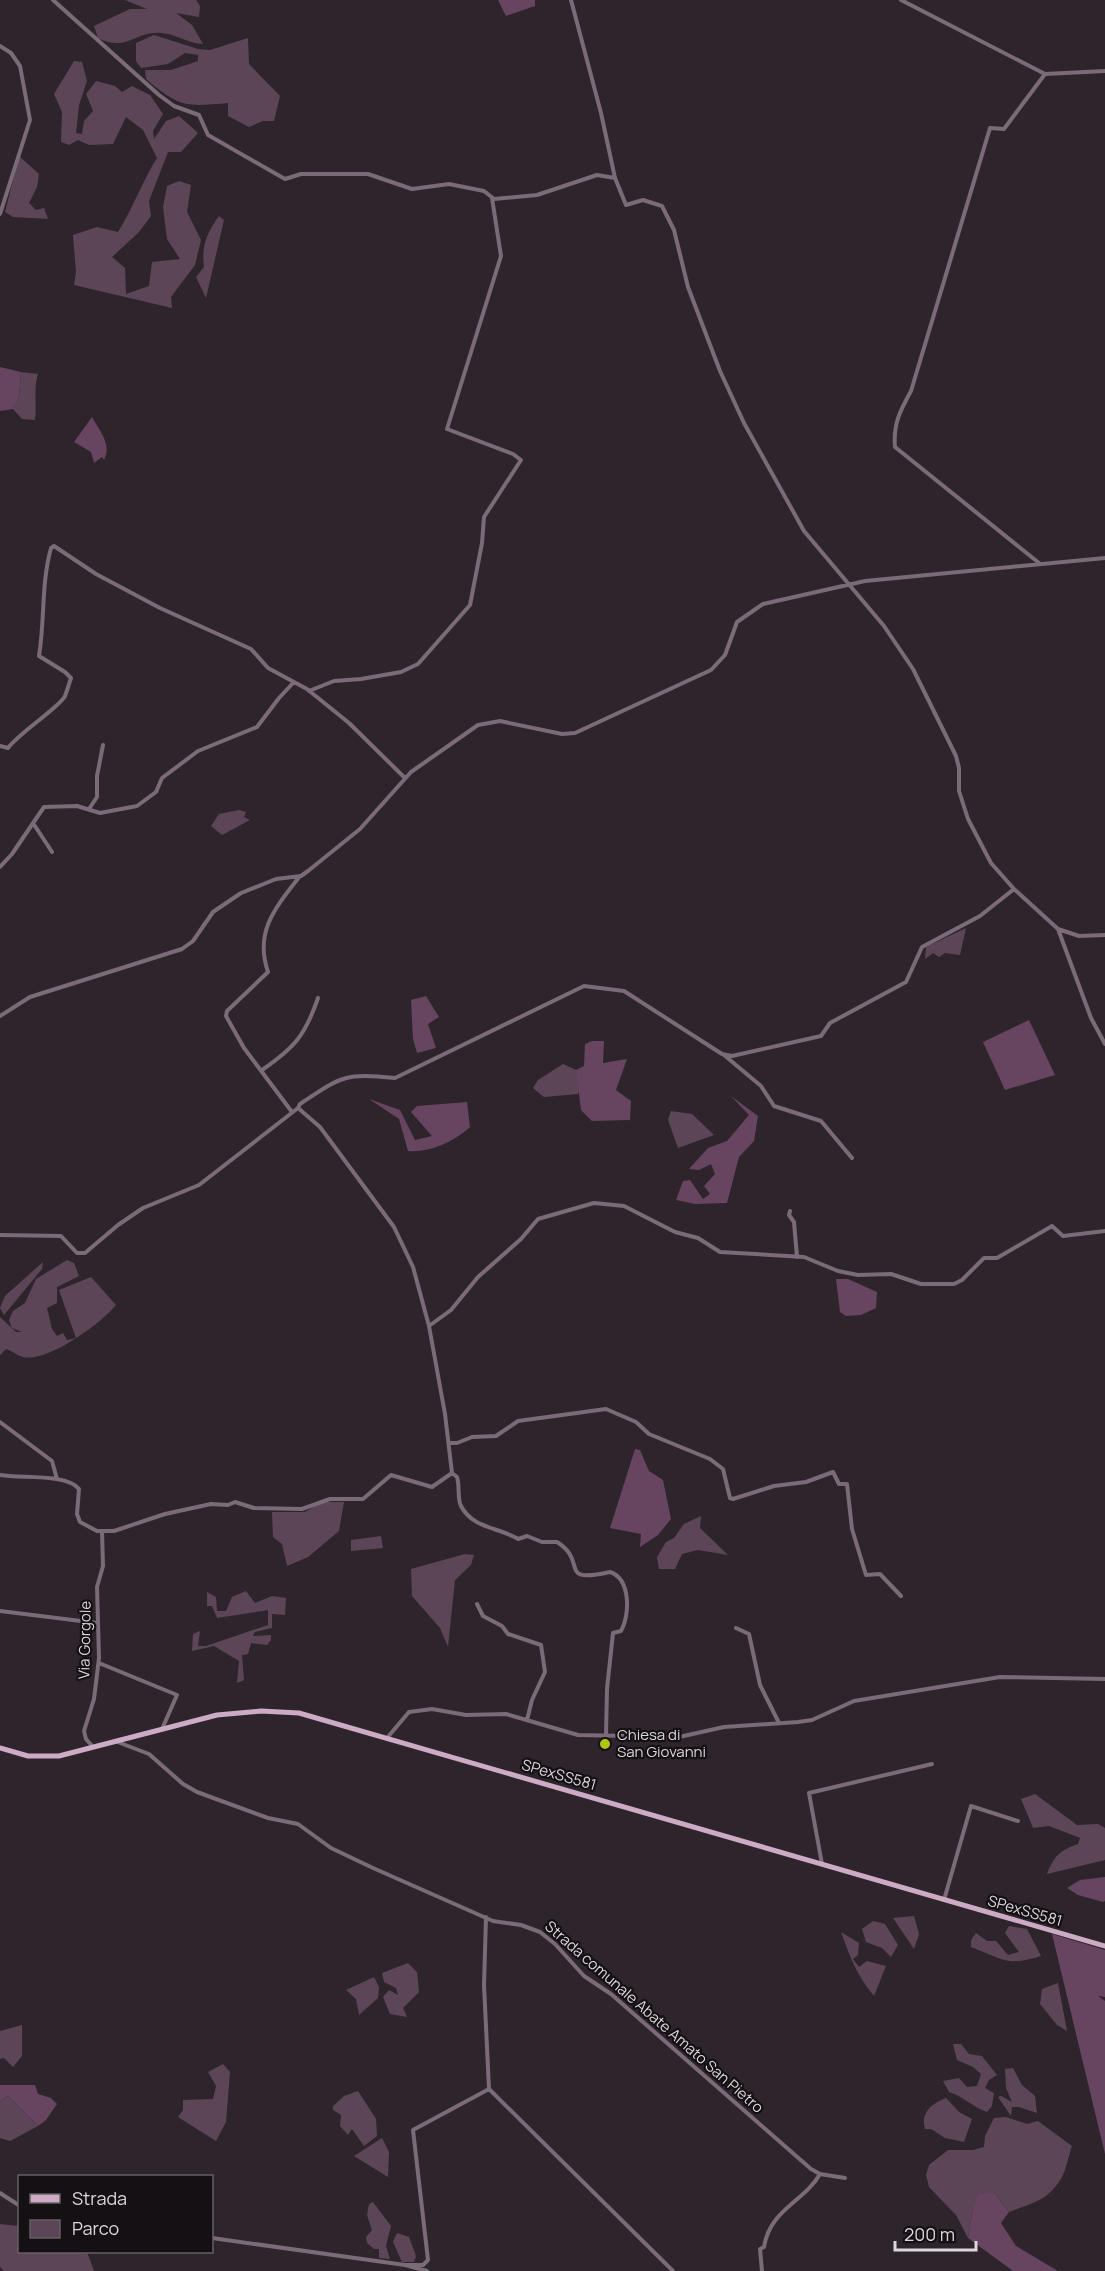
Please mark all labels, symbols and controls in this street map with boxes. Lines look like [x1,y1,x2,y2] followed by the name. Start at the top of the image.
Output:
[73,1601,96,1679] street label: Via Gorgole
[617,1724,706,1762] place label: Chiesa di San Giovanni
[598,1737,612,1751] marker: Chiesa di San Giovanni
[519,1754,599,1795] street label: SPexSS581
[985,1890,1065,1931] street label: SPexSS581
[541,1916,768,2118] street label: Strada comunale Abate Amato San Pietro
[18,2175,213,2253] legend
[72,2186,127,2210] text: Strada
[895,2214,976,2252] scale bar
[72,2216,119,2240] text: Parco
[904,2222,955,2246] text: 200 m

